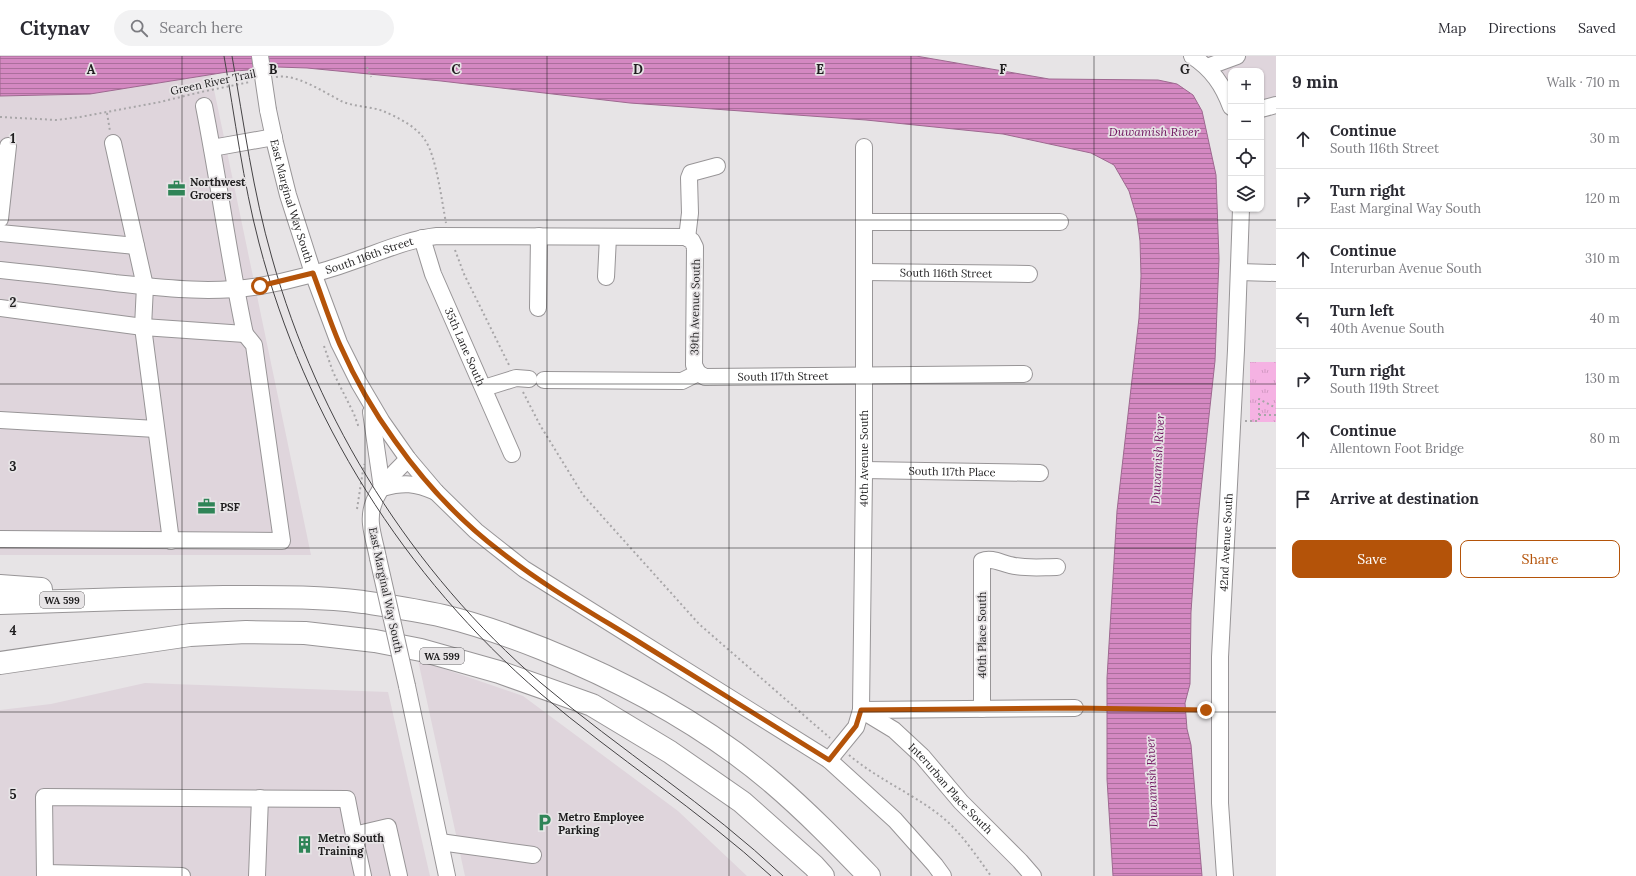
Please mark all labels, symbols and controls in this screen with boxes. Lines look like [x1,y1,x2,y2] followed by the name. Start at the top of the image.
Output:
[114,10,394,46] search box
[20,16,90,40] text: Citynav
[128,17,150,39] icon: search
[160,18,243,37] text: Search here
[1438,19,1466,37] text: Map
[1488,19,1556,37] text: Directions
[1578,19,1616,37] text: Saved
[87,61,96,78] text: A
[269,61,278,78] text: B
[452,61,461,78] text: C
[633,61,643,78] text: D
[816,61,824,78] text: E
[999,61,1007,78] text: F
[1180,61,1190,78] text: G
[169,66,257,98] street label: Green River Trail
[1228,68,1264,212] map controls
[1228,68,1264,104] button: +
[1292,71,1338,93] text: 9 min
[1546,74,1620,91] text: Walk · 710 m
[1228,104,1264,140] button: −
[1330,121,1396,140] text: Continue
[1109,124,1200,139] water label: Duwamish River
[1292,128,1314,150] icon: ahead
[10,130,16,147] text: 1
[1590,130,1620,147] text: 30 m
[267,138,316,265] street label: East Marginal Way South
[1228,140,1264,176] button: locate
[1330,140,1439,157] text: South 116th Street
[190,175,246,202] place label: Northwest Grocers
[1228,176,1264,212] button: layers
[167,178,187,198] office icon: Northwest Grocers
[1330,181,1406,200] text: Turn right
[1292,188,1314,210] icon: right
[1585,190,1620,207] text: 120 m
[1330,200,1481,217] text: East Marginal Way South
[324,234,416,277] street label: South 116th Street
[1330,241,1396,260] text: Continue
[1292,248,1314,270] icon: ahead
[1585,250,1620,267] text: 310 m
[687,258,703,355] street label: 39th Avenue South
[1330,260,1482,277] text: Interurban Avenue South
[900,265,993,281] street label: South 116th Street
[251,277,269,295] route start
[10,294,17,311] text: 2
[1330,301,1394,320] text: Turn left
[442,305,488,388] street label: 35th Lane South
[1292,308,1314,330] icon: left
[1590,310,1620,327] text: 40 m
[1330,320,1444,337] text: 40th Avenue South
[1330,361,1406,380] text: Turn right
[1292,368,1314,390] icon: right
[737,369,829,384] street label: South 117th Street
[1585,370,1620,387] text: 130 m
[1330,380,1439,397] text: South 119th Street
[857,409,871,507] street label: 40th Avenue South
[1148,413,1167,505] water label: Duwamish River
[1330,421,1396,440] text: Continue
[1292,428,1314,450] icon: ahead
[1590,430,1620,447] text: 80 m
[1330,440,1464,457] text: Allentown Foot Bridge
[9,458,17,475] text: 3
[908,464,996,479] street label: South 117th Place
[1292,488,1314,510] icon: arrive
[1330,489,1479,508] text: Arrive at destination
[1216,492,1236,592] street label: 42nd Avenue South
[197,497,217,517] office icon: PSF
[220,500,241,514] place label: PSF
[366,526,406,654] street label: East Marginal Way South
[1292,540,1452,578] button: Save
[1460,540,1620,578] button: Share
[975,591,989,678] street label: 40th Place South
[40,592,84,608] road number: WA 599
[9,622,17,639] text: 4
[420,648,464,664] road number: WA 599
[1197,701,1215,719] route end
[1142,736,1161,828] water label: Duwamish River
[906,740,996,837] street label: Interurban Place South
[9,786,17,803] text: 5
[558,810,644,837] place label: Metro Employee Parking
[535,813,555,833] parking icon: Metro Employee Parking
[318,831,384,858] place label: Metro South Training
[295,834,315,854] building icon: Metro South Training

